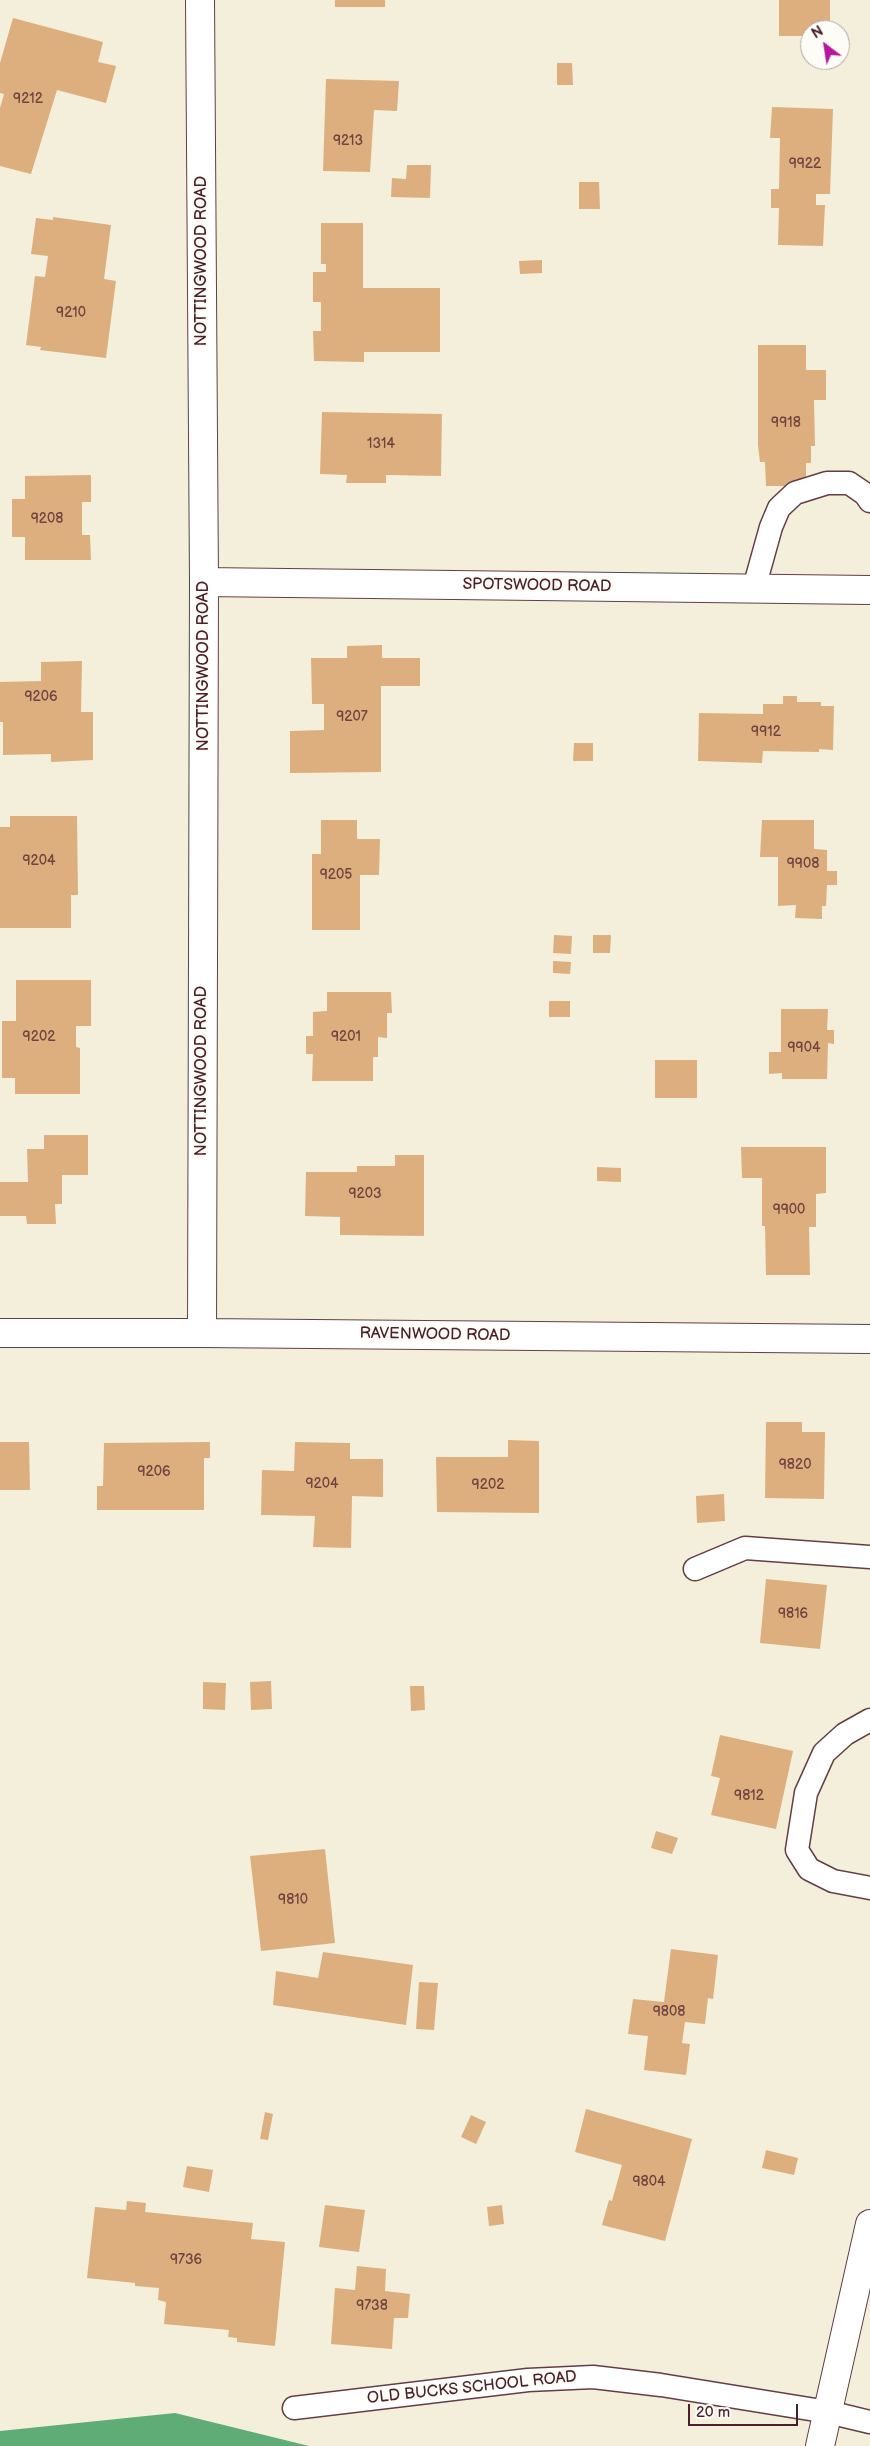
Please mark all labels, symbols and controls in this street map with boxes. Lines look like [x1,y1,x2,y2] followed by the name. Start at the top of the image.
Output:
[800,20,850,70] north arrow
[809,23,826,43] text: N
[13,91,43,107] house number: 9212
[333,133,363,149] house number: 9213
[789,156,821,172] house number: 9922
[192,176,212,346] street label: NOTTINGWOOD ROAD
[56,305,86,321] house number: 9210
[771,415,801,431] house number: 9918
[367,436,395,452] house number: 1314
[31,511,63,527] house number: 9208
[462,575,612,597] street label: SPOTSWOOD ROAD
[194,581,214,751] street label: NOTTINGWOOD ROAD
[24,689,58,705] house number: 9206
[336,709,368,725] house number: 9207
[751,724,781,740] house number: 9912
[22,853,56,869] house number: 9204
[787,856,819,872] house number: 9908
[320,867,352,883] house number: 9205
[192,986,212,1156] street label: NOTTINGWOOD ROAD
[23,1029,55,1045] house number: 9202
[331,1029,361,1045] house number: 9201
[788,1040,820,1056] house number: 9904
[348,1186,382,1202] house number: 9203
[773,1202,805,1218] house number: 9900
[359,1324,511,1346] street label: RAVENWOOD ROAD
[779,1457,811,1473] house number: 9820
[137,1464,171,1480] house number: 9206
[305,1476,339,1492] house number: 9204
[472,1477,504,1493] house number: 9202
[778,1606,808,1622] house number: 9816
[734,1788,764,1804] house number: 9812
[278,1892,308,1908] house number: 9810
[653,2004,685,2020] house number: 9808
[632,2174,666,2190] house number: 9804
[170,2252,202,2268] house number: 9736
[356,2298,388,2314] house number: 9738
[366,2367,578,2409] street label: OLD BUCKS SCHOOL ROAD
[690,2394,800,2426] scale bar
[696,2403,730,2422] text: 20 m

